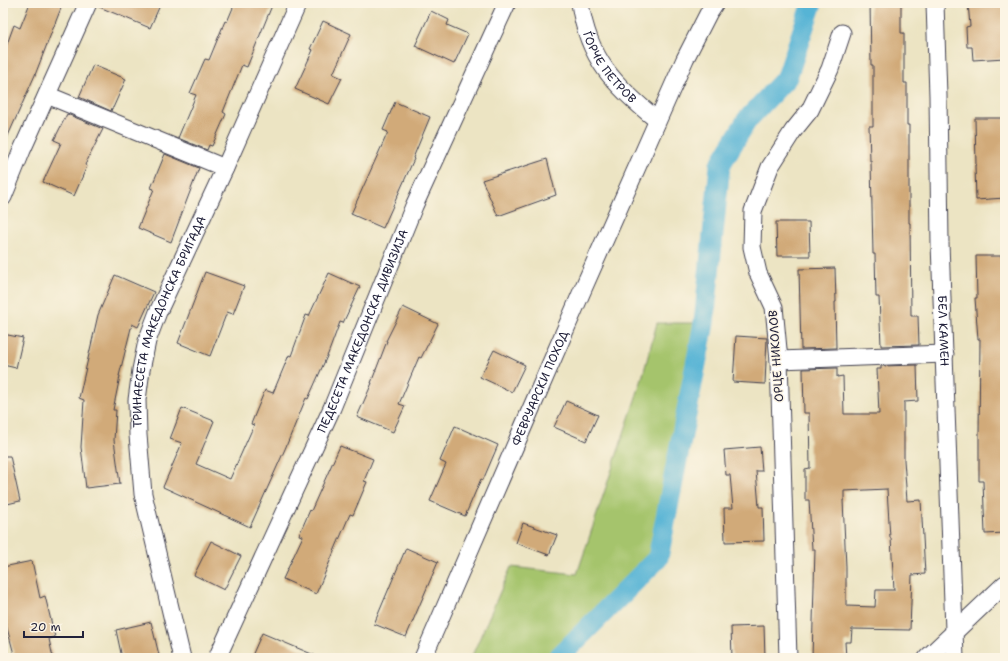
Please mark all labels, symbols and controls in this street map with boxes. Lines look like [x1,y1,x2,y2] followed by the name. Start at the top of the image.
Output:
[579,29,640,107] street label: ЃОРЧЕ ПЕТРОВ
[129,213,210,428] street label: ТРИНАЕСЕТА МАКЕДОНСКА БРИГАДА
[314,227,412,435] street label: ПЕДЕСЕТА МАКЕДОНСКА ДИВИЗИЈА
[934,295,952,367] street label: БЕЛ КАМЕН
[765,309,787,403] street label: ОРЦЕ НИКОЛОВ
[508,328,572,448] street label: ФЕВРУАРСКИ ПОХОД
[24,613,83,639] scale bar
[30,619,61,635] text: 20 m

